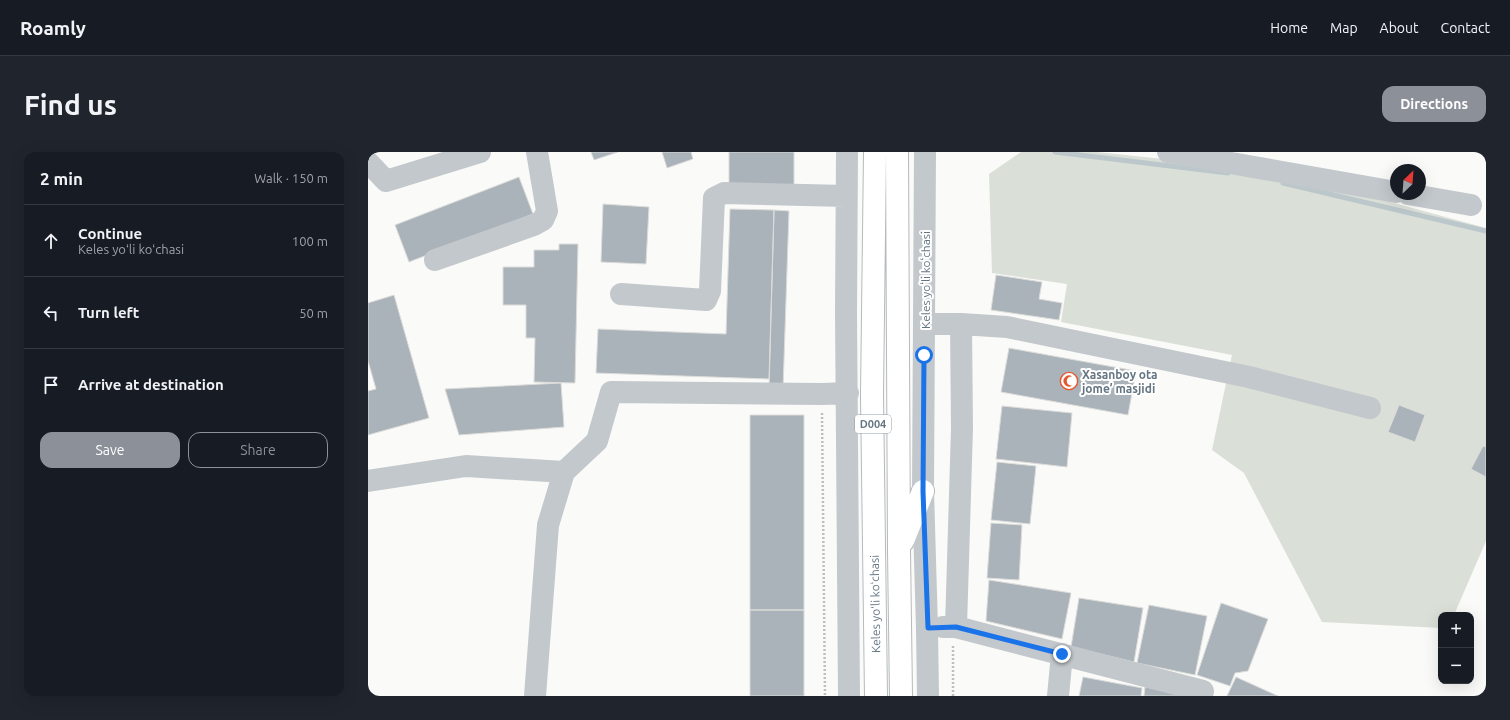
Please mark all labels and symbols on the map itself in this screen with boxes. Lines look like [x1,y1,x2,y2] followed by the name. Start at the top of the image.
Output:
[1390,164,1426,200] north arrow
[919,231,932,329] street label: Keles yoʻli koʻchasi
[915,346,933,364] route start
[1081,368,1158,395] place label: Xasanboy ota jome’ masjidi
[1059,371,1079,391] mosque icon: Xasanboy ota jome’ masjidi
[855,415,891,433] road number: D004
[868,555,882,653] street label: Keles yoʻli koʻchasi
[1053,645,1071,663] route end

